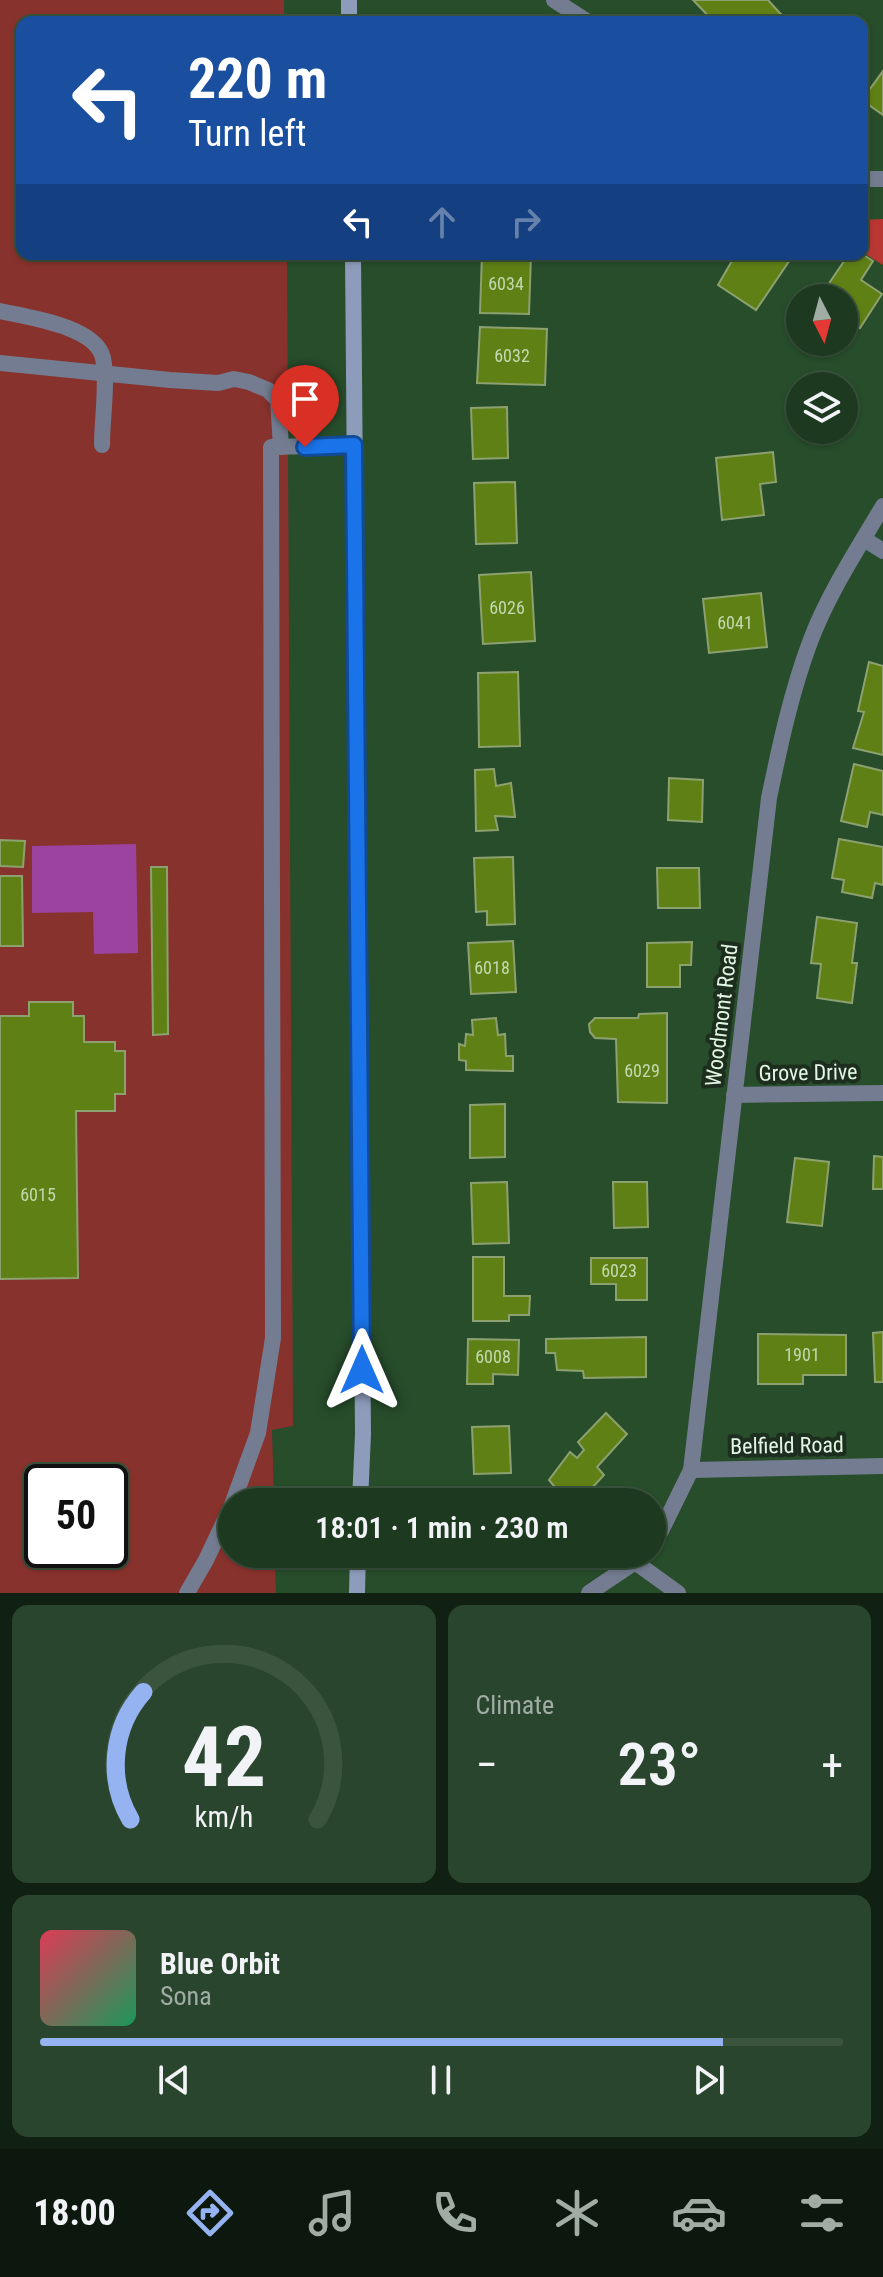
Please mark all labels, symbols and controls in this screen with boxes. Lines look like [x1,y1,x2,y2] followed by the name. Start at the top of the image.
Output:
[188,46,327,112] text: 220 m
[56,48,160,152] icon: left
[188,113,306,155] text: Turn left
[336,200,380,244] icon: left
[420,200,464,244] icon: ahead
[504,200,548,244] icon: right
[488,273,524,294] house number: 6034
[786,284,858,356] north arrow
[786,284,858,444] map controls
[494,345,530,366] house number: 6032
[271,365,339,447] pin
[786,372,858,444] button: layers
[283,377,327,421] icon: arrive
[489,597,525,618] house number: 6026
[717,612,753,633] house number: 6041
[700,942,743,1088] street label: Woodmont Road
[474,957,510,978] house number: 6018
[758,1059,858,1086] street label: Grove Drive
[624,1060,660,1081] house number: 6029
[20,1184,56,1205] house number: 6015
[601,1260,637,1281] house number: 6023
[320,1328,404,1412] position arrow
[784,1344,820,1365] house number: 1901
[475,1346,511,1367] house number: 6008
[730,1432,844,1459] street label: Belfield Road
[24,1464,128,1568] speed limit sign: 50
[315,1510,569,1545] text: 18:01 · 1 min · 230 m
[476,1690,554,1720] text: Climate
[182,1709,266,1806] text: 42
[618,1729,701,1800] text: 23°
[476,1739,498,1791] text: −
[821,1739,843,1791] text: +
[194,1800,253,1834] text: km/h
[160,1946,280,1981] text: Blue Orbit
[160,1981,212,2011] text: Sona
[152,2058,196,2102] icon: previous
[419,2058,463,2102] icon: pause
[687,2058,731,2102] icon: next
[182,2185,238,2241] icon: directions
[304,2185,360,2241] icon: music
[427,2185,483,2241] icon: phone
[549,2185,605,2241] icon: climate
[671,2185,727,2241] icon: car
[794,2185,850,2241] icon: filters
[33,2192,116,2234] text: 18:00

